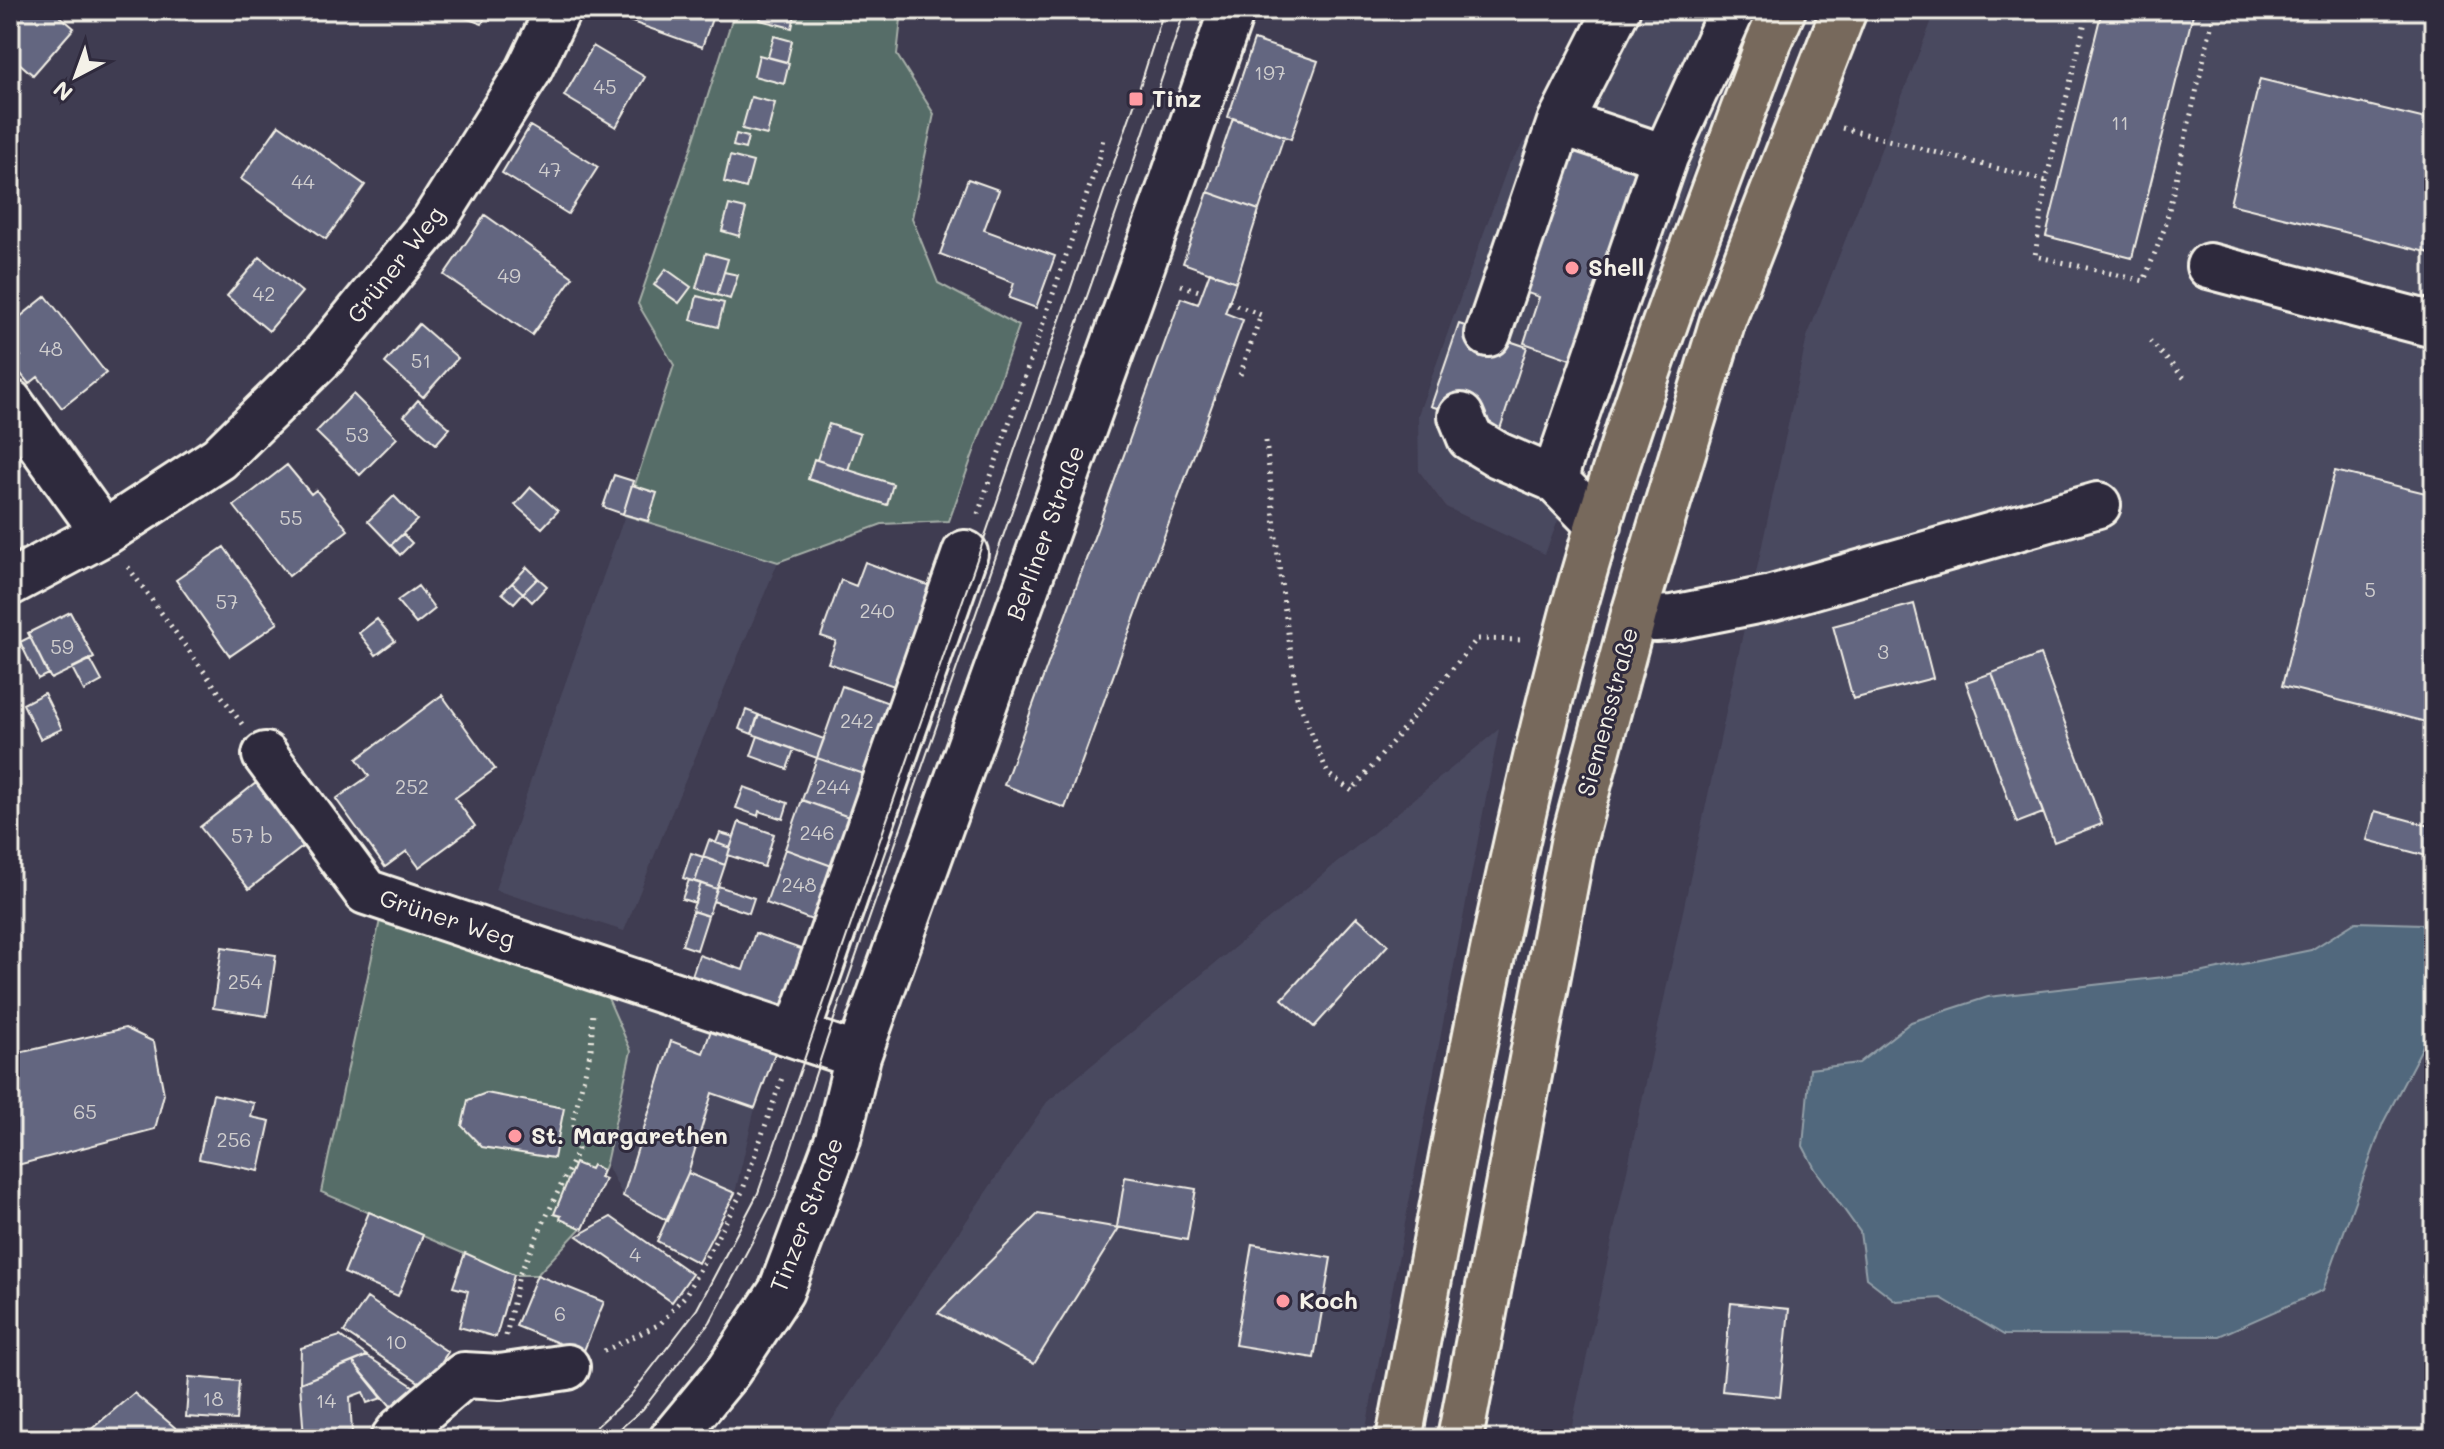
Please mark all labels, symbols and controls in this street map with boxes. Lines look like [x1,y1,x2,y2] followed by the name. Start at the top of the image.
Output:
[36,36,116,116] north arrow
[1254,59,1286,85] house number: 197
[593,73,617,99] house number: 45
[47,75,78,108] text: N
[1152,82,1202,113] place label: Tinz
[1127,90,1145,108] marker: Tinz
[2111,109,2129,135] house number: 11
[539,156,561,182] house number: 47
[291,168,315,194] house number: 44
[339,199,450,329] street label: Grüner Weg
[1588,251,1644,282] place label: Shell
[1563,259,1581,277] marker: Shell
[497,262,521,288] house number: 49
[253,280,275,306] house number: 42
[39,335,63,361] house number: 48
[411,347,431,373] house number: 51
[345,421,369,447] house number: 53
[999,441,1091,624] street label: Berliner Straße
[279,504,303,530] house number: 55
[2364,576,2376,602] house number: 5
[216,588,238,614] house number: 57
[859,597,895,623] house number: 240
[1569,624,1644,800] street label: Siemensstraße
[50,633,74,659] house number: 59
[1877,638,1889,664] house number: 3
[840,707,874,733] house number: 242
[395,773,429,799] house number: 252
[816,773,851,799] house number: 244
[800,819,834,845] house number: 246
[231,822,273,848] house number: 57 b
[782,871,816,897] house number: 248
[376,881,519,954] street label: Grüner Weg
[228,968,263,994] house number: 254
[73,1098,97,1124] house number: 65
[531,1119,728,1150] place label: St. Margarethen
[217,1126,251,1152] house number: 256
[506,1127,524,1145] marker: St. Margarethen
[762,1133,849,1296] street label: Tinzer Straße
[629,1241,641,1267] house number: 4
[1299,1284,1358,1315] place label: Koch
[1274,1292,1292,1310] marker: Koch
[554,1300,566,1326] house number: 6
[385,1328,407,1354] house number: 10
[202,1385,224,1411] house number: 18
[316,1387,337,1413] house number: 14

